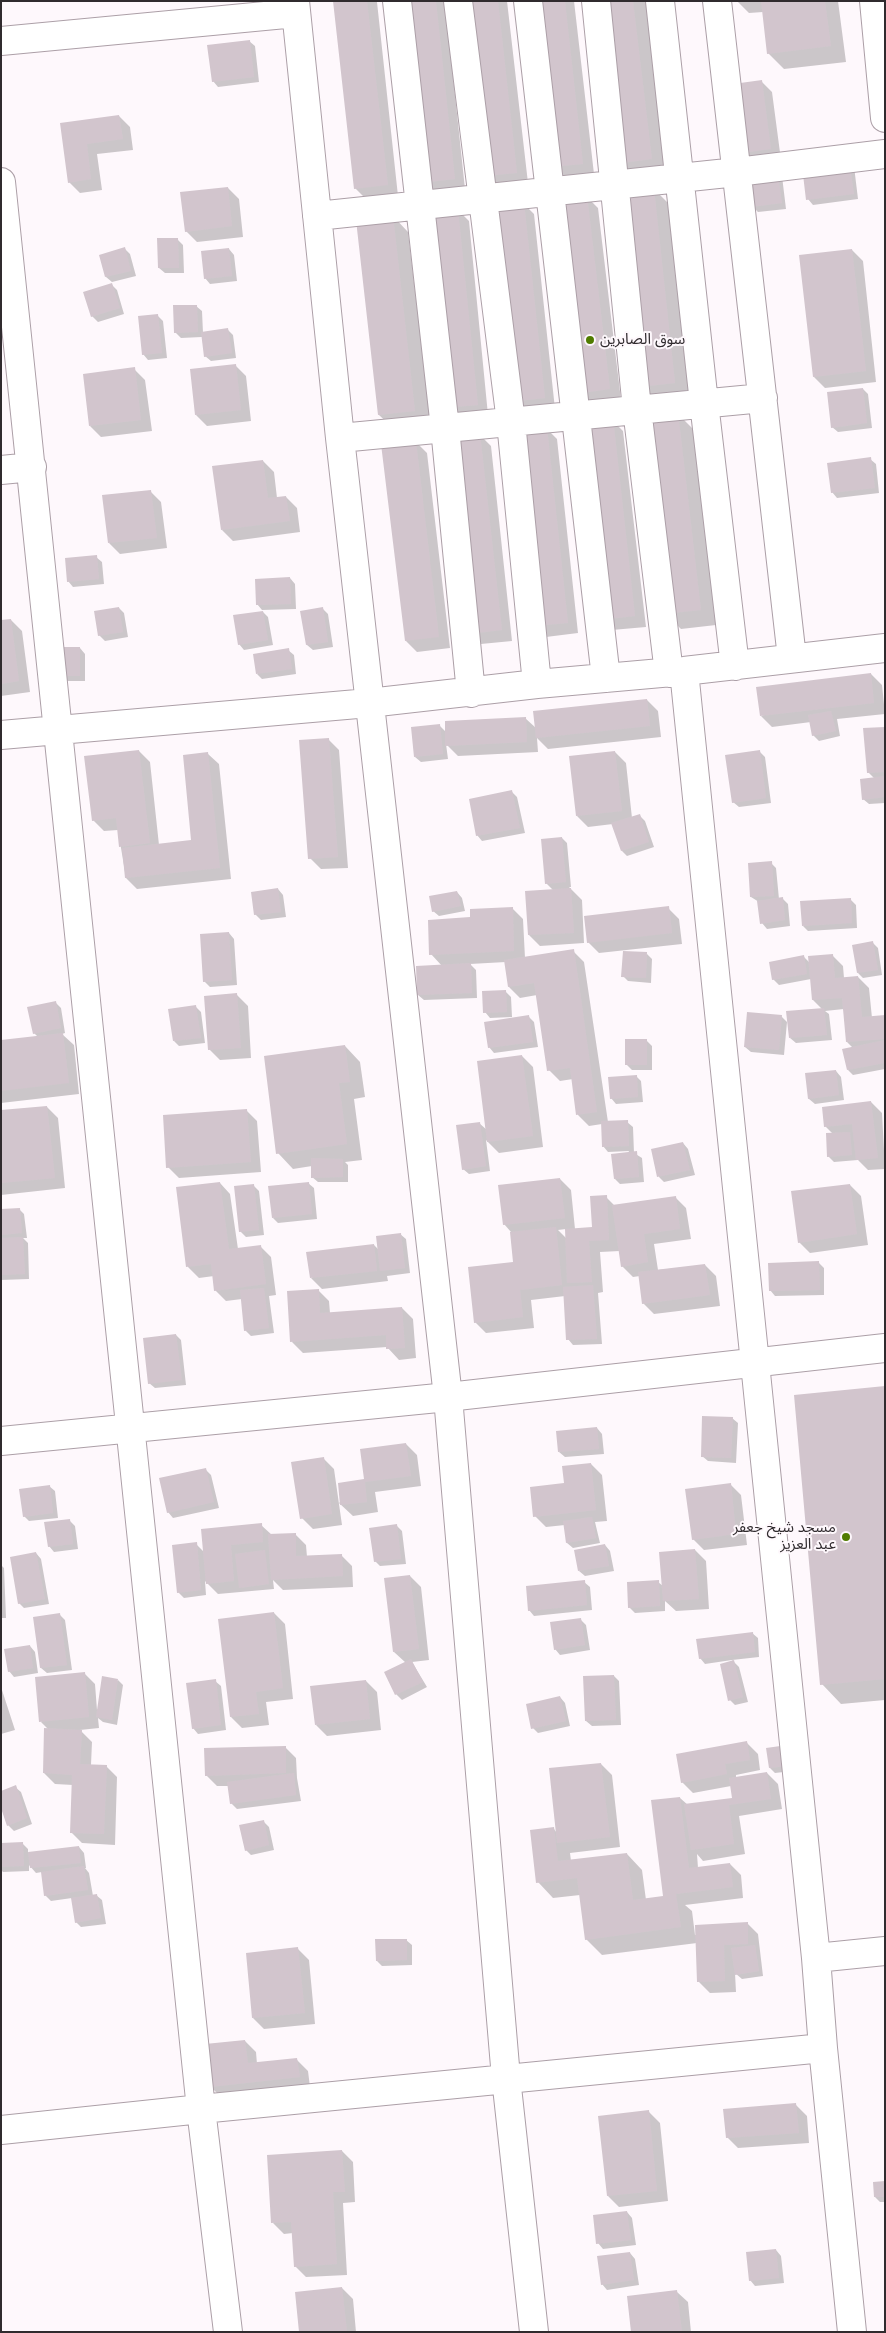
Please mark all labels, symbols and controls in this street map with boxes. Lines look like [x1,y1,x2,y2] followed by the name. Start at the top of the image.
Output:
[600,331,685,349] place label: سوق الصابرين
[584,334,596,346] marker: سوق الصابرين
[733,1519,836,1554] place label: مسجد شيخ جعفر عبد العزيز
[840,1531,852,1543] marker: مسجد شيخ جعفر عبد العزيز

